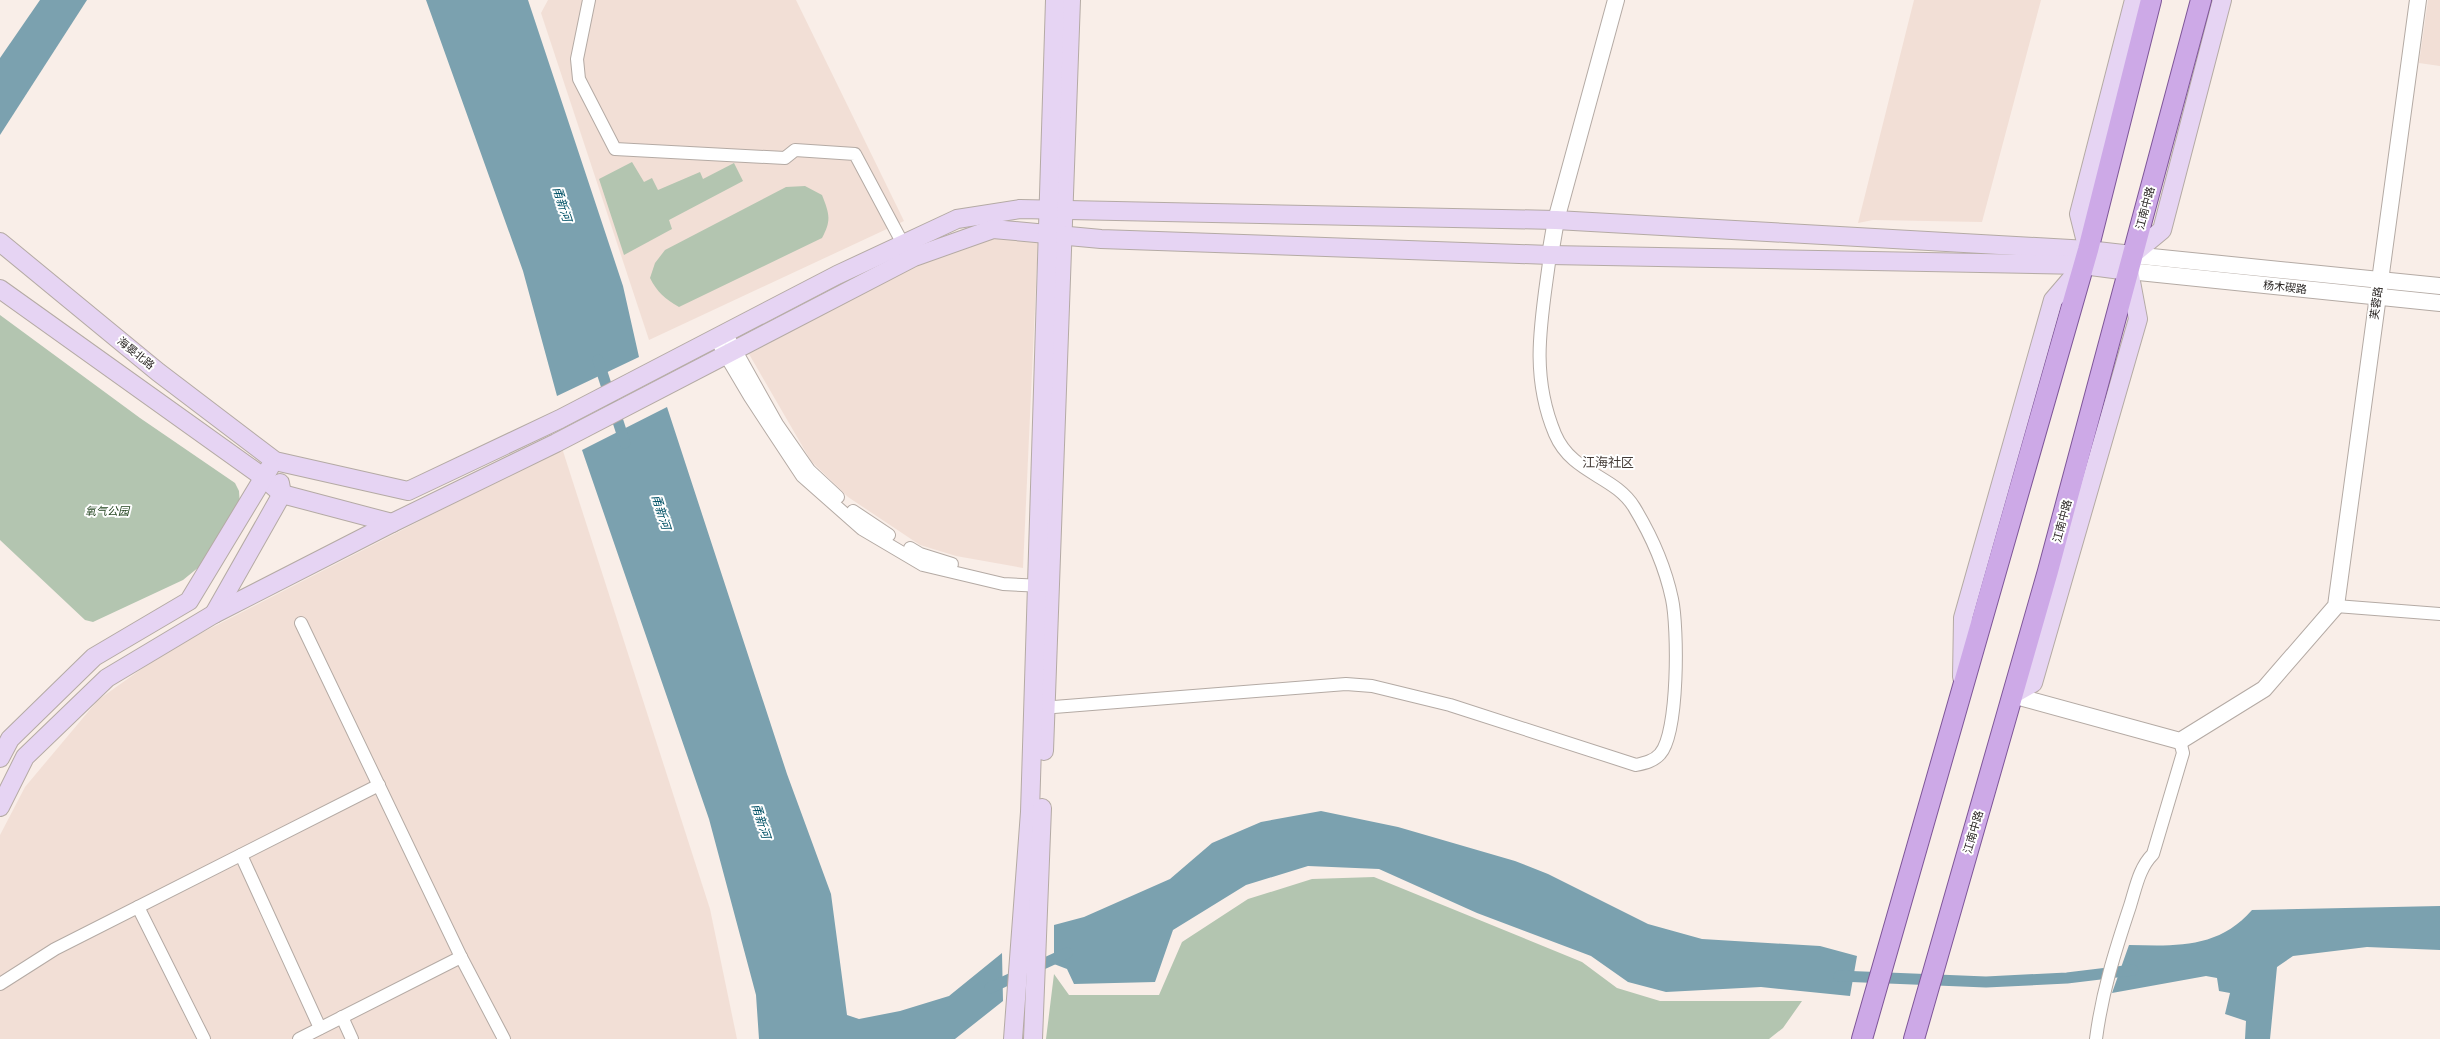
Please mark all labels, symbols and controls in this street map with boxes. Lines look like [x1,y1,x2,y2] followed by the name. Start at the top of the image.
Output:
[550,184,576,225] water label: 甬新河
[2133,185,2157,231] street label: 江南中路
[2262,278,2308,296] street label: 杨木碶路
[2367,286,2385,320] street label: 芙蓉路
[114,334,158,372] street label: 海晏北路
[1582,454,1634,471] district label: 江海社区
[649,492,675,533] water label: 甬新河
[2050,498,2074,544] street label: 江南中路
[85,504,131,518] park label: 氧气公园
[749,801,775,842] water label: 甬新河
[1960,809,1986,855] street label: 江南中路

